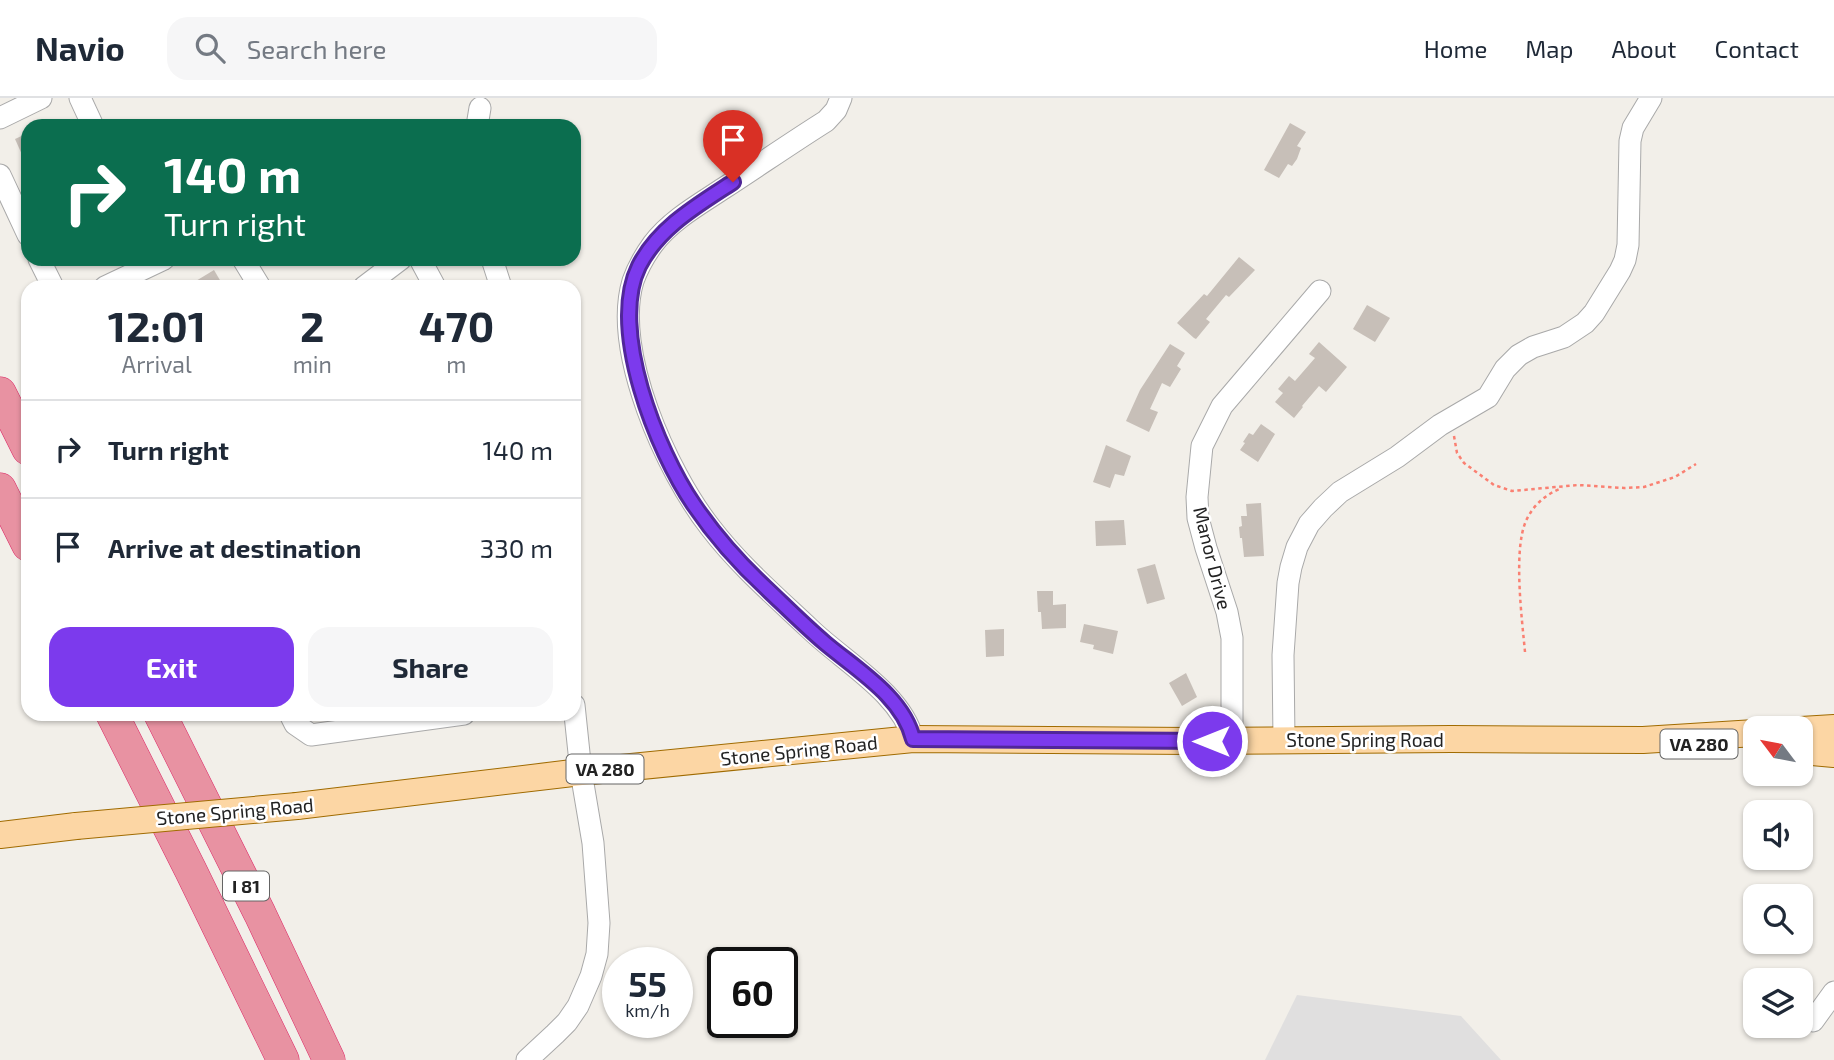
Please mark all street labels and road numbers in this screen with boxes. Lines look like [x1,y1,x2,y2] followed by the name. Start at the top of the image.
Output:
[1189,504,1237,612] street label: Manor Drive
[1286,728,1444,751] street label: Stone Spring Road
[719,730,879,770] street label: Stone Spring Road
[1660,730,1738,758] road number: VA 280
[566,754,644,784] road number: VA 280
[155,793,315,829] street label: Stone Spring Road
[223,872,269,900] road number: I 81

